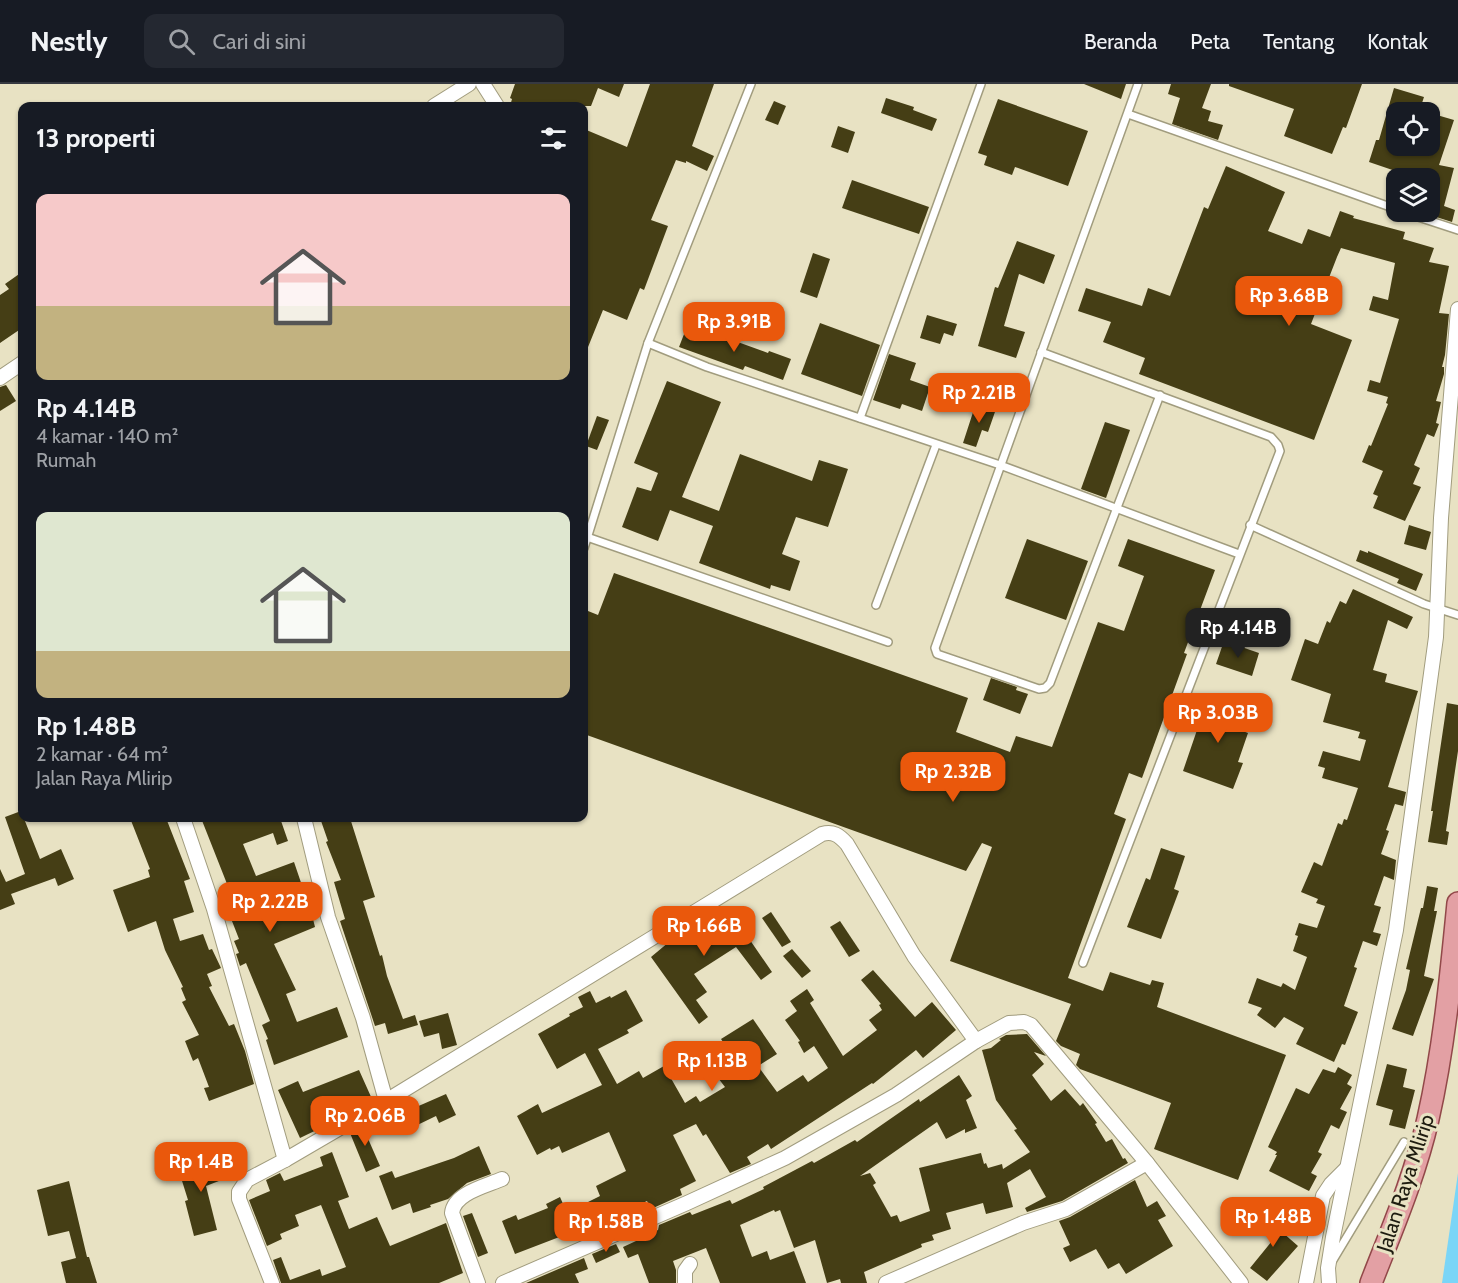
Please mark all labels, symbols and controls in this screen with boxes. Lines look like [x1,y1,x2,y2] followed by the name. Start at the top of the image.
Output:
[144,14,564,68] search box
[30,24,108,58] text: Nestly
[165,25,198,58] icon: search
[213,28,306,55] text: Cari di sini
[1084,29,1157,54] text: Beranda
[1190,29,1230,54] text: Peta
[1263,29,1334,54] text: Tentang
[1367,29,1428,54] text: Kontak
[1386,102,1440,222] map controls
[1386,102,1440,156] button: locate
[36,122,156,154] text: 13 properti
[537,122,570,155] icon: filters
[1386,168,1440,222] button: layers
[249,233,357,341] icon: home
[1227,276,1351,327] pin: Rp 3.68B
[1249,283,1329,307] text: Rp 3.68B
[672,302,796,353] pin: Rp 3.91B
[697,309,771,333] text: Rp 3.91B
[917,373,1041,424] pin: Rp 2.21B
[942,380,1016,404] text: Rp 2.21B
[36,392,136,424] text: Rp 4.14B
[36,424,178,448] text: 4 kamar · 140 m²
[36,448,96,472] text: Rumah
[249,551,357,659] icon: home
[1176,608,1300,659] pin: Rp 4.14B
[1199,615,1277,639] text: Rp 4.14B
[1156,693,1280,744] pin: Rp 3.03B
[1178,700,1258,724] text: Rp 3.03B
[36,710,136,742] text: Rp 1.48B
[36,742,168,766] text: 2 kamar · 64 m²
[891,752,1015,803] pin: Rp 2.32B
[914,759,992,783] text: Rp 2.32B
[36,766,172,790] text: Jalan Raya Mlirip
[208,882,332,933] pin: Rp 2.22B
[232,889,309,913] text: Rp 2.22B
[642,906,766,957] pin: Rp 1.66B
[666,913,742,937] text: Rp 1.66B
[650,1041,774,1092] pin: Rp 1.13B
[677,1048,747,1072] text: Rp 1.13B
[303,1096,427,1147] pin: Rp 2.06B
[324,1103,406,1127] text: Rp 2.06B
[1371,1111,1439,1256] street label: Jalan Raya Mlirip
[146,1142,256,1193] pin: Rp 1.4B
[168,1149,234,1173] text: Rp 1.4B
[1211,1197,1335,1248] pin: Rp 1.48B
[544,1202,668,1253] pin: Rp 1.58B
[1234,1204,1312,1228] text: Rp 1.48B
[568,1209,644,1233] text: Rp 1.58B

